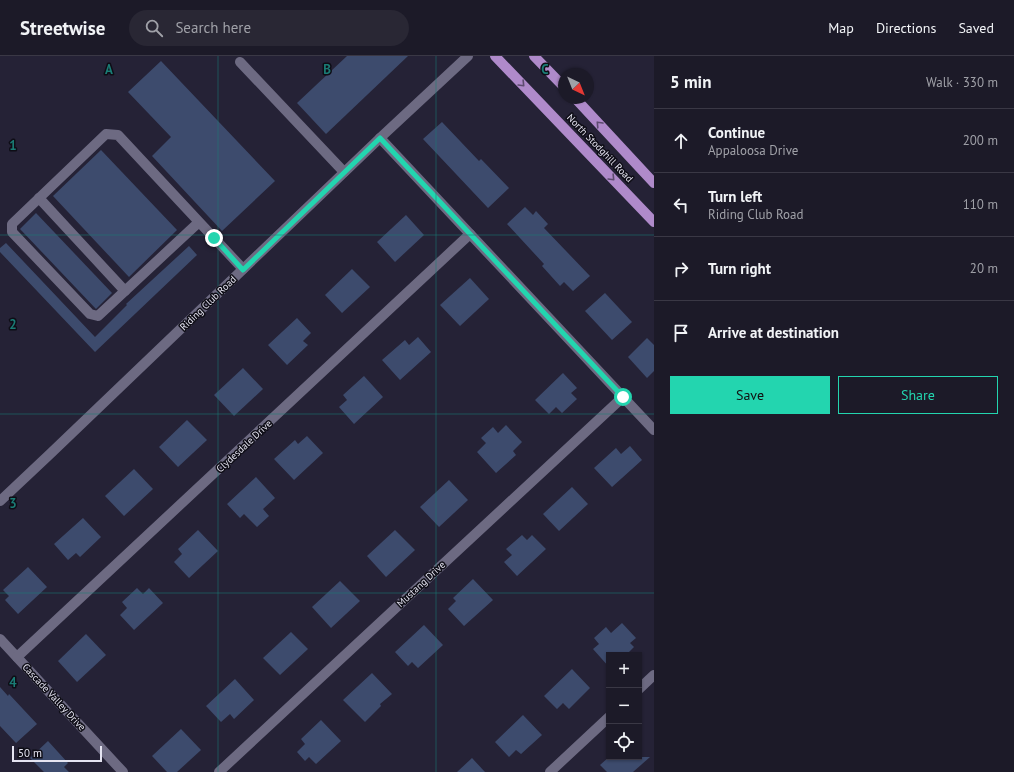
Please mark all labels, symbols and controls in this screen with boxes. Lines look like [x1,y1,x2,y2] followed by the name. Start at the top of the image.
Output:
[129,10,409,46] search box
[20,16,105,40] text: Streetwise
[143,17,165,39] icon: search
[175,18,251,37] text: Search here
[828,19,854,37] text: Map
[876,19,936,37] text: Directions
[958,19,994,37] text: Saved
[105,61,113,78] text: A
[323,61,331,78] text: B
[541,61,549,78] text: C
[558,68,594,104] north arrow
[670,71,711,93] text: 5 min
[926,74,998,91] text: Walk · 330 m
[517,79,525,87] one-way arrow
[564,111,636,185] street label: North Stodghill Road
[596,121,604,129] one-way arrow
[708,123,765,142] text: Continue
[670,130,692,152] icon: ahead
[963,132,998,149] text: 200 m
[9,137,17,154] text: 1
[708,142,798,159] text: Appaloosa Drive
[607,173,615,181] one-way arrow
[708,187,762,206] text: Turn left
[670,194,692,216] icon: left
[963,196,998,213] text: 110 m
[708,206,804,223] text: Riding Club Road
[205,229,223,247] route end
[670,258,692,280] icon: right
[708,259,771,278] text: Turn right
[970,260,998,277] text: 20 m
[177,273,239,333] street label: Riding Club Road
[9,316,17,333] text: 2
[670,322,692,344] icon: arrive
[708,323,839,342] text: Arrive at destination
[670,376,830,414] button: Save
[838,376,998,414] button: Share
[614,388,632,406] route start
[213,417,275,475] street label: Clydesdale Drive
[9,495,17,512] text: 3
[394,558,448,610] street label: Mustang Drive
[606,652,642,760] map controls
[606,652,642,688] button: +
[19,661,89,733] street label: Cascade Valley Drive
[9,674,17,691] text: 4
[606,688,642,724] button: −
[606,724,642,760] button: locate
[12,744,102,763] scale bar
[18,746,42,760] text: 50 m

